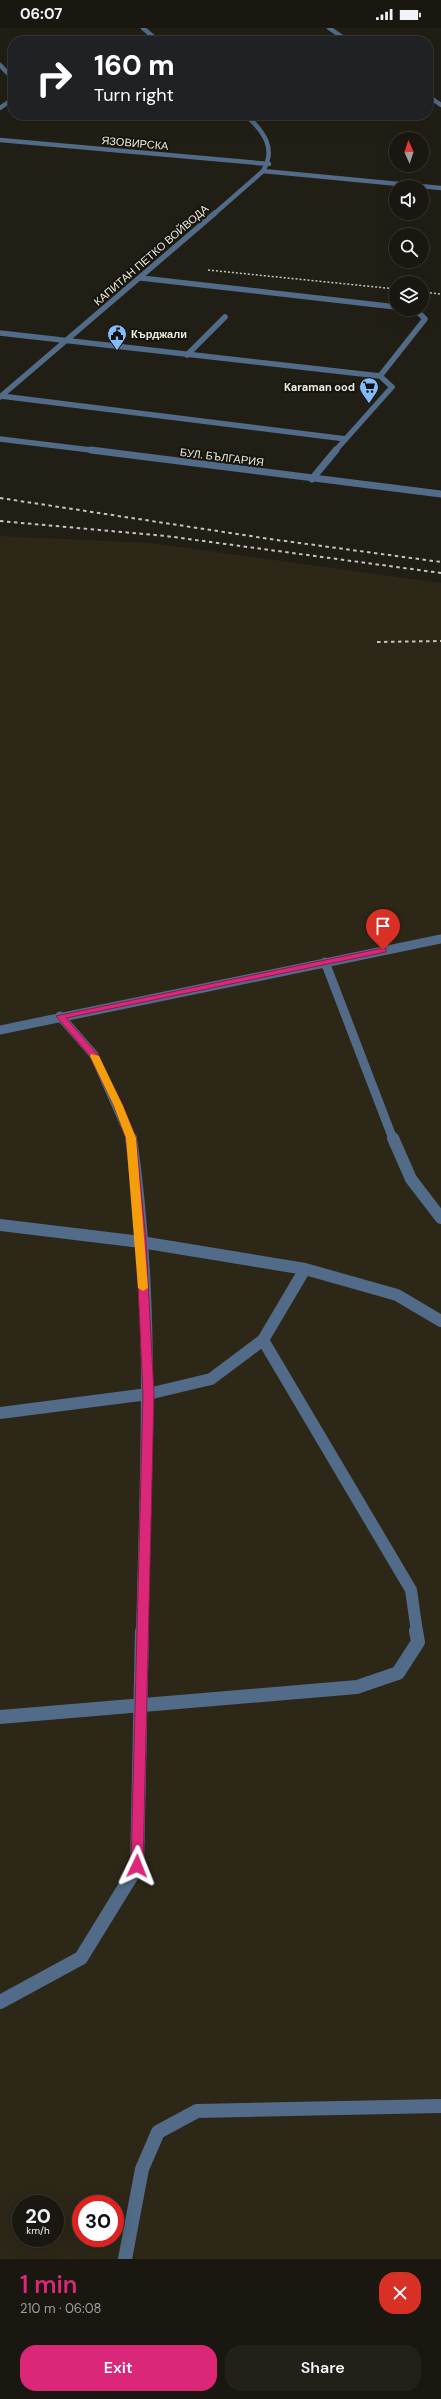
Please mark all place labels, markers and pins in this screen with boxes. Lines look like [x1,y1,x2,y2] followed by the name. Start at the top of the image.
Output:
[106,323,128,351] public building icon: Кърджали
[131,327,187,341] place label: Кърджали
[358,376,380,404] supermarket icon: Karaman ood
[284,380,355,394] place label: Karaman ood
[366,909,400,950] pin

